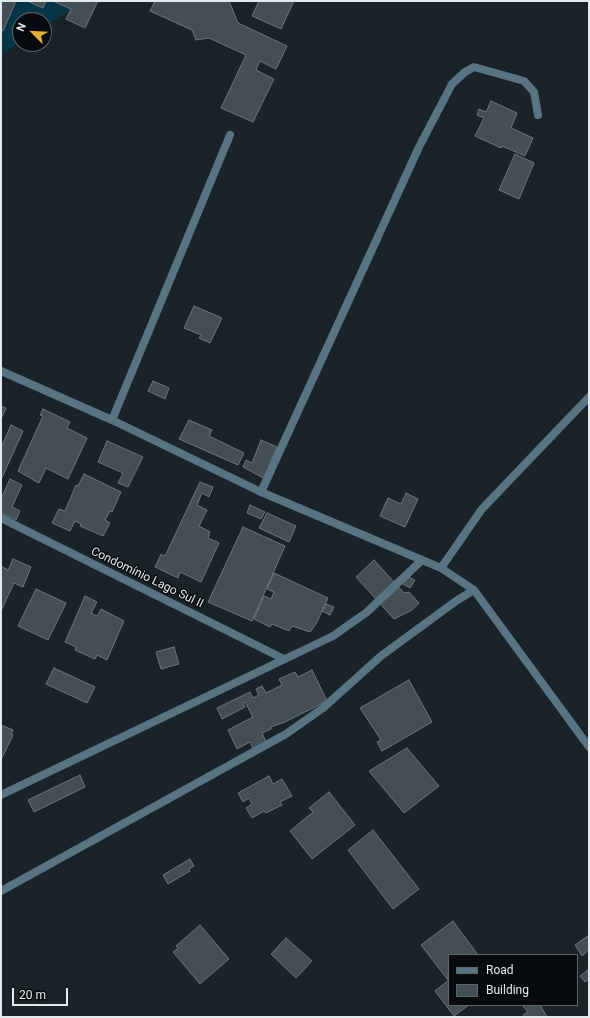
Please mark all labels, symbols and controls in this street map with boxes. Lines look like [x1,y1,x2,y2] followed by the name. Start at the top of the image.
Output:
[12,12,52,52] north arrow
[14,21,29,34] text: N
[88,544,206,612] street label: Condomínio Lago Sul II
[448,954,578,1006] legend
[486,963,514,977] text: Road
[14,980,70,1006] scale bar
[486,983,529,997] text: Building
[19,988,46,1002] text: 20 m

